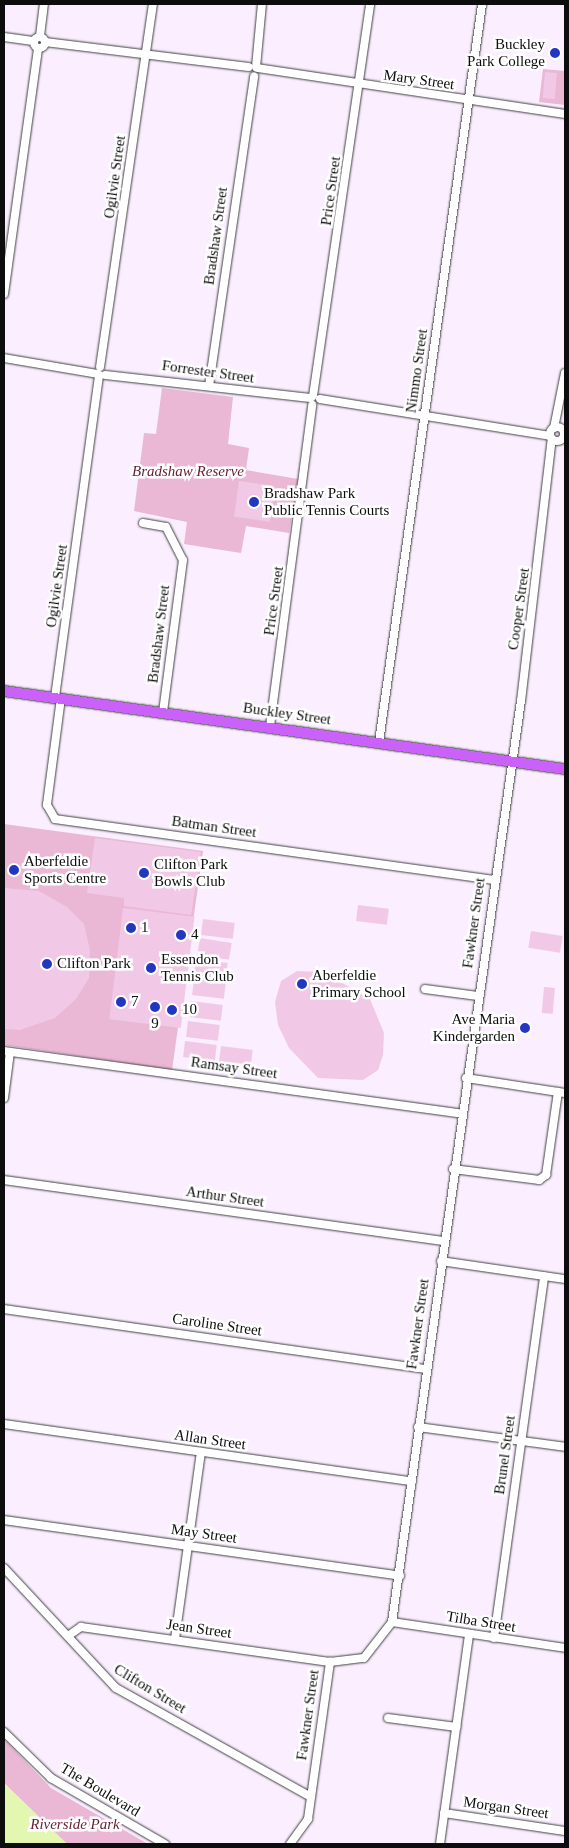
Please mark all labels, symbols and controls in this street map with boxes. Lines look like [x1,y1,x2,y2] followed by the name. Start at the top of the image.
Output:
[467,35,545,70] place label: Buckley Park College
[549,47,561,59] marker: Buckley Park College
[382,66,456,94] street label: Mary Street
[100,134,130,220] street label: Ogilvie Street
[317,155,345,227] street label: Price Street
[200,186,232,286] street label: Bradshaw Street
[402,328,432,414] street label: Nimmo Street
[161,357,255,387] street label: Forrester Street
[132,463,244,481] park label: Bradshaw Reserve
[264,484,390,519] place label: Bradshaw Park Public Tennis Courts
[248,496,260,508] marker: Bradshaw Park Public Tennis Courts
[42,543,72,629] street label: Ogilvie Street
[260,565,288,637] street label: Price Street
[504,567,534,651] street label: Cooper Street
[144,584,174,684] street label: Bradshaw Street
[242,699,332,729] street label: Buckley Street
[170,812,258,842] street label: Batman Street
[24,852,106,887] place label: Aberfeldie Sports Centre
[154,855,228,890] place label: Clifton Park Bowls Club
[8,864,20,876] marker: Aberfeldie Sports Centre
[138,867,150,879] marker: Clifton Park Bowls Club
[459,877,489,969] street label: Fawkner Street
[141,919,148,937] place label: 1
[125,922,137,934] marker: 1
[191,926,198,944] place label: 4
[175,929,187,941] marker: 4
[161,950,234,985] place label: Essendon Tennis Club
[57,955,131,973] place label: Clifton Park
[41,958,53,970] marker: Clifton Park
[145,962,157,974] marker: Essendon Tennis Club
[312,966,406,1001] place label: Aberfeldie Primary School
[296,978,308,990] marker: Aberfeldie Primary School
[131,993,138,1011] place label: 7
[115,996,127,1008] marker: 7
[149,1001,161,1013] marker: 9
[182,1001,197,1019] place label: 10
[166,1004,178,1016] marker: 10
[433,1010,515,1045] place label: Ave Maria Kindergarden
[151,1015,159,1033] place label: 9
[519,1022,531,1034] marker: Ave Maria Kindergarden
[190,1053,278,1083] street label: Ramsay Street
[185,1183,265,1211] street label: Arthur Street
[403,1278,433,1370] street label: Fawkner Street
[171,1310,263,1340] street label: Caroline Street
[491,1414,519,1496] street label: Brunel Street
[173,1426,247,1454] street label: Allan Street
[170,1520,238,1548] street label: May Street
[445,1608,517,1636] street label: Tilba Street
[165,1616,233,1642] street label: Jean Street
[111,1660,189,1718] street label: Clifton Street
[293,1669,323,1761] street label: Fawkner Street
[57,1759,143,1821] street label: The Boulevard
[462,1793,550,1823] street label: Morgan Street
[30,1816,120,1834] park label: Riverside Park

